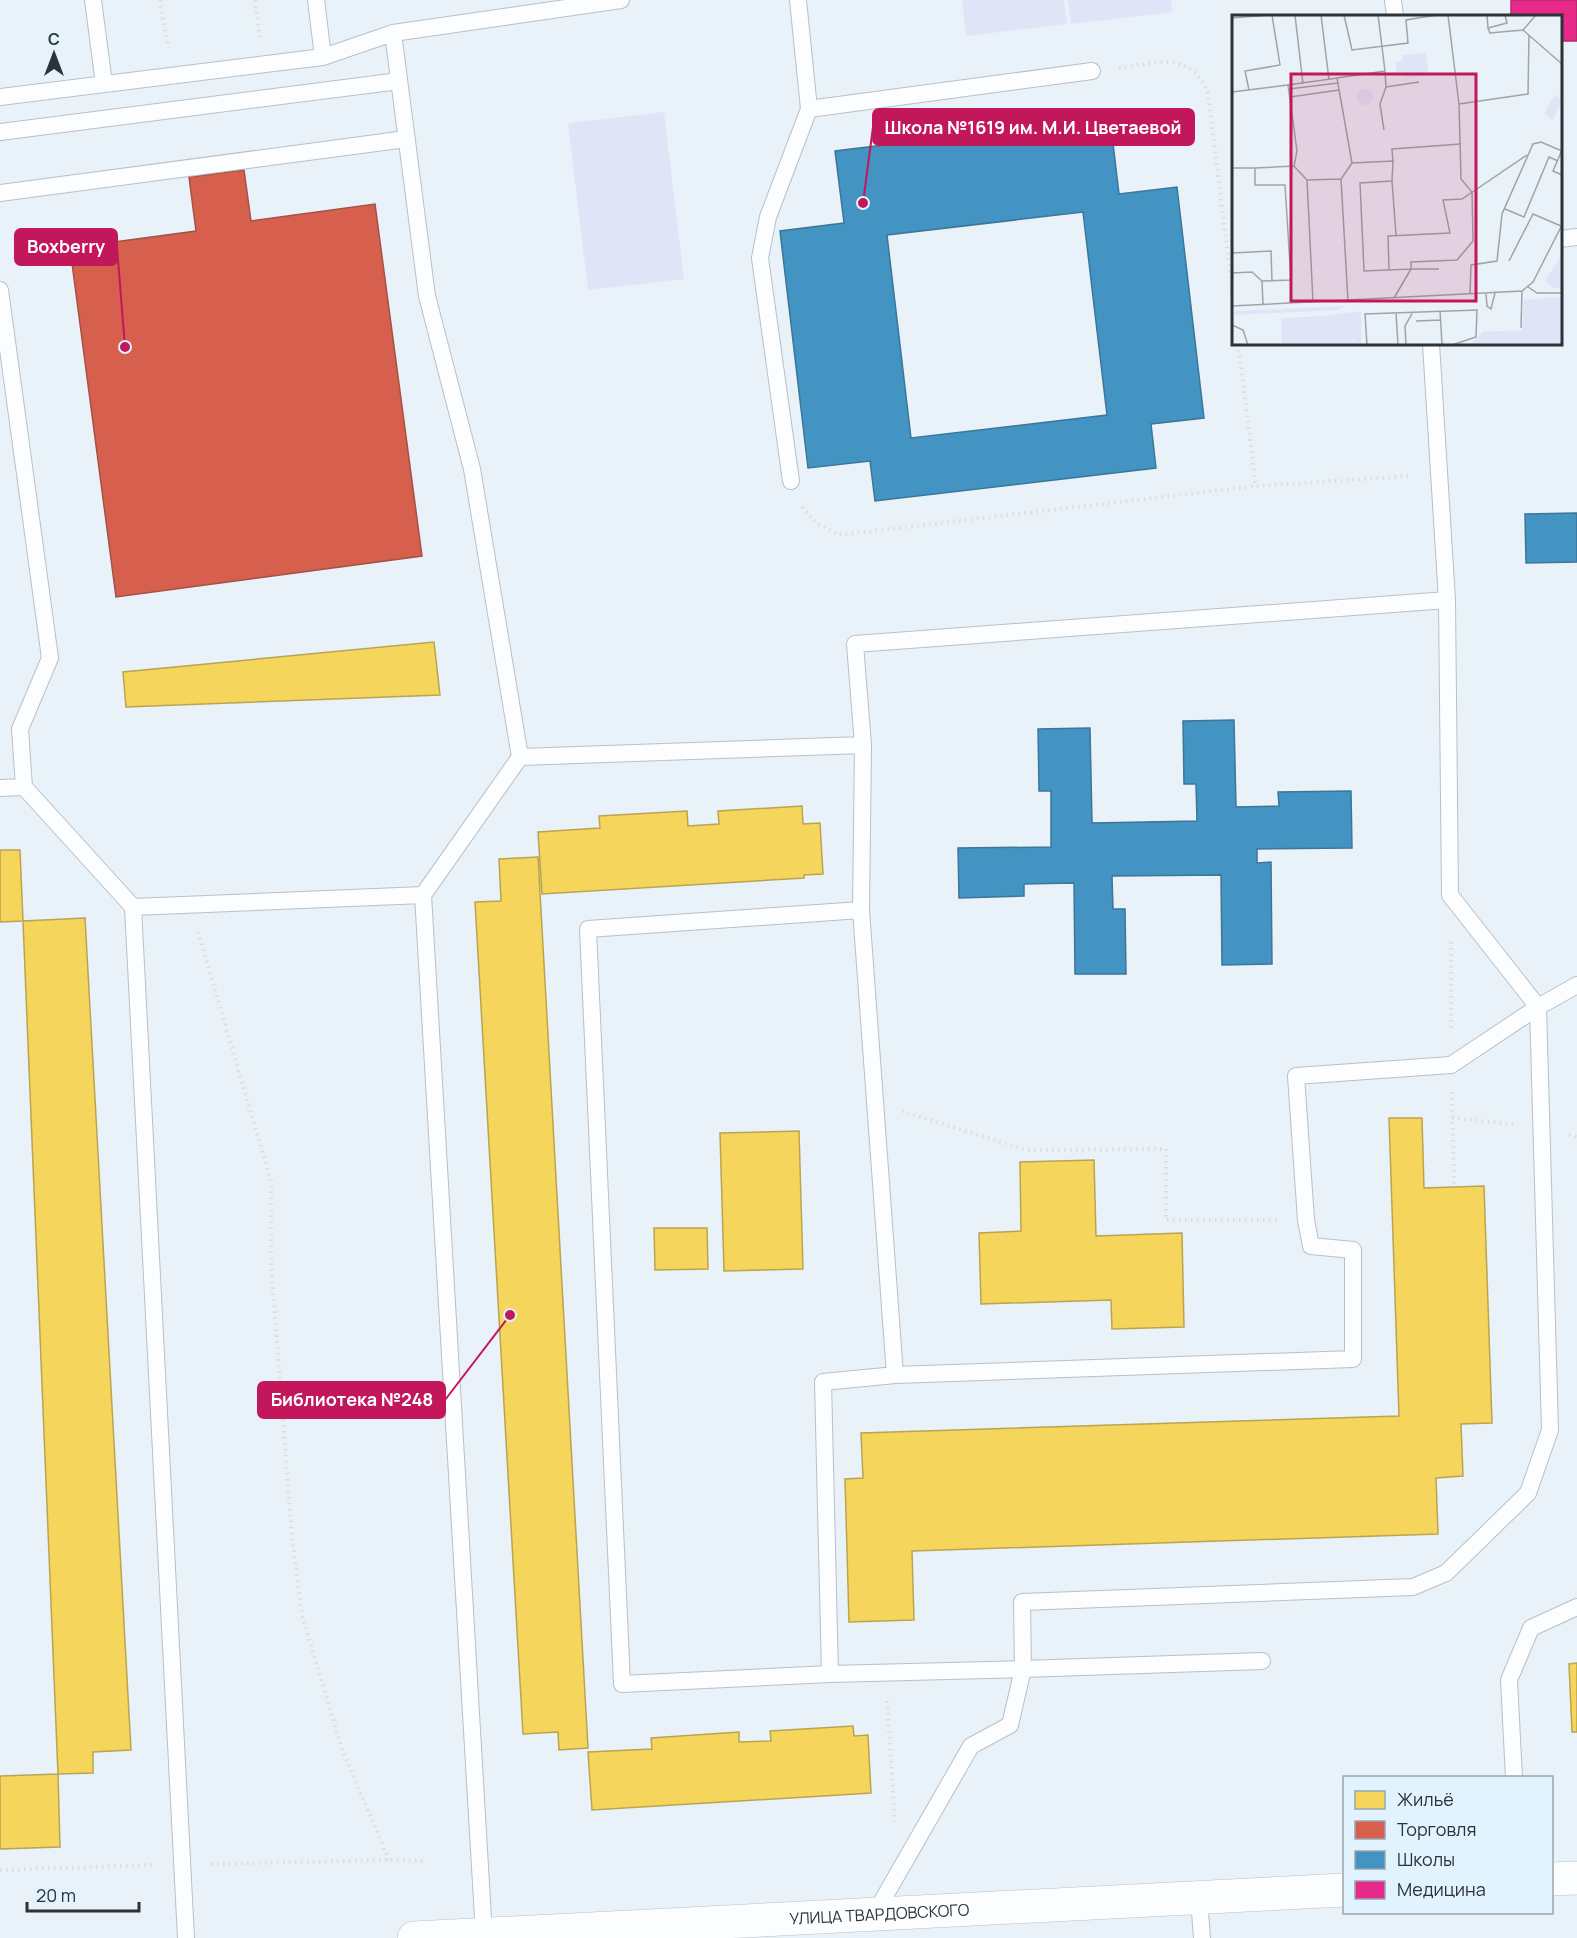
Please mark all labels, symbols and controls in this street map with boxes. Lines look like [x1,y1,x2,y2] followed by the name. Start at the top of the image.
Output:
[1232,15,1562,345] inset map
[24,24,84,84] north arrow
[48,28,60,50] text: С
[873,109,1194,145] callout: Школа №1619 им. М.И. Цветаевой
[884,115,1182,139] text: Школа №1619 им. М.И. Цветаевой
[15,229,117,265] callout: Boxberry
[27,234,105,258] text: Boxberry
[258,1382,445,1418] callout: Библиотека №248
[271,1387,433,1411] text: Библиотека №248
[1343,1776,1553,1914] legend
[1397,1787,1454,1811] text: Жильё
[1397,1817,1476,1841] text: Торговля
[1397,1847,1455,1871] text: Школы
[27,1875,140,1913] scale bar
[1397,1877,1486,1901] text: Медицина
[36,1883,76,1907] text: 20 m
[789,1898,970,1930] street label: УЛИЦА ТВАРДОВСКОГО

